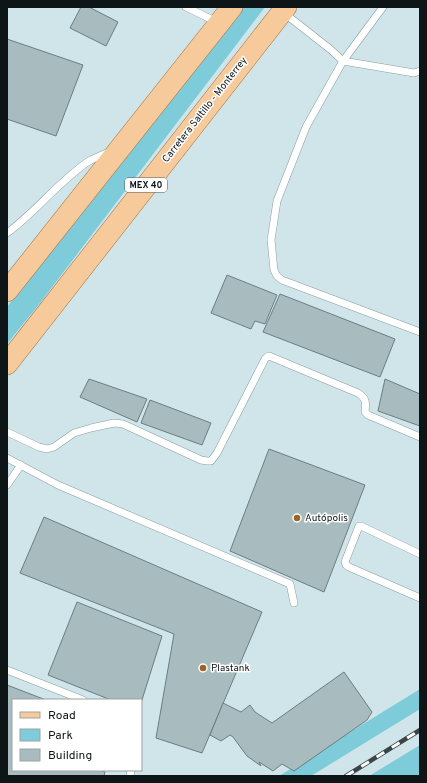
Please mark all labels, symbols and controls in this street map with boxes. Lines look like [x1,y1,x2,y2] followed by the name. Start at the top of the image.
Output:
[160,54,250,166] street label: Carretera Saltillo - Monterrey
[125,178,167,192] road number: MEX 40
[305,512,348,525] place label: Autópolis
[292,513,302,523] marker: Autópolis
[211,662,250,675] place label: Plastank
[198,663,208,673] marker: Plastank
[12,699,142,771] legend
[48,708,76,724] text: Road
[48,728,73,744] text: Park
[48,748,92,764] text: Building

